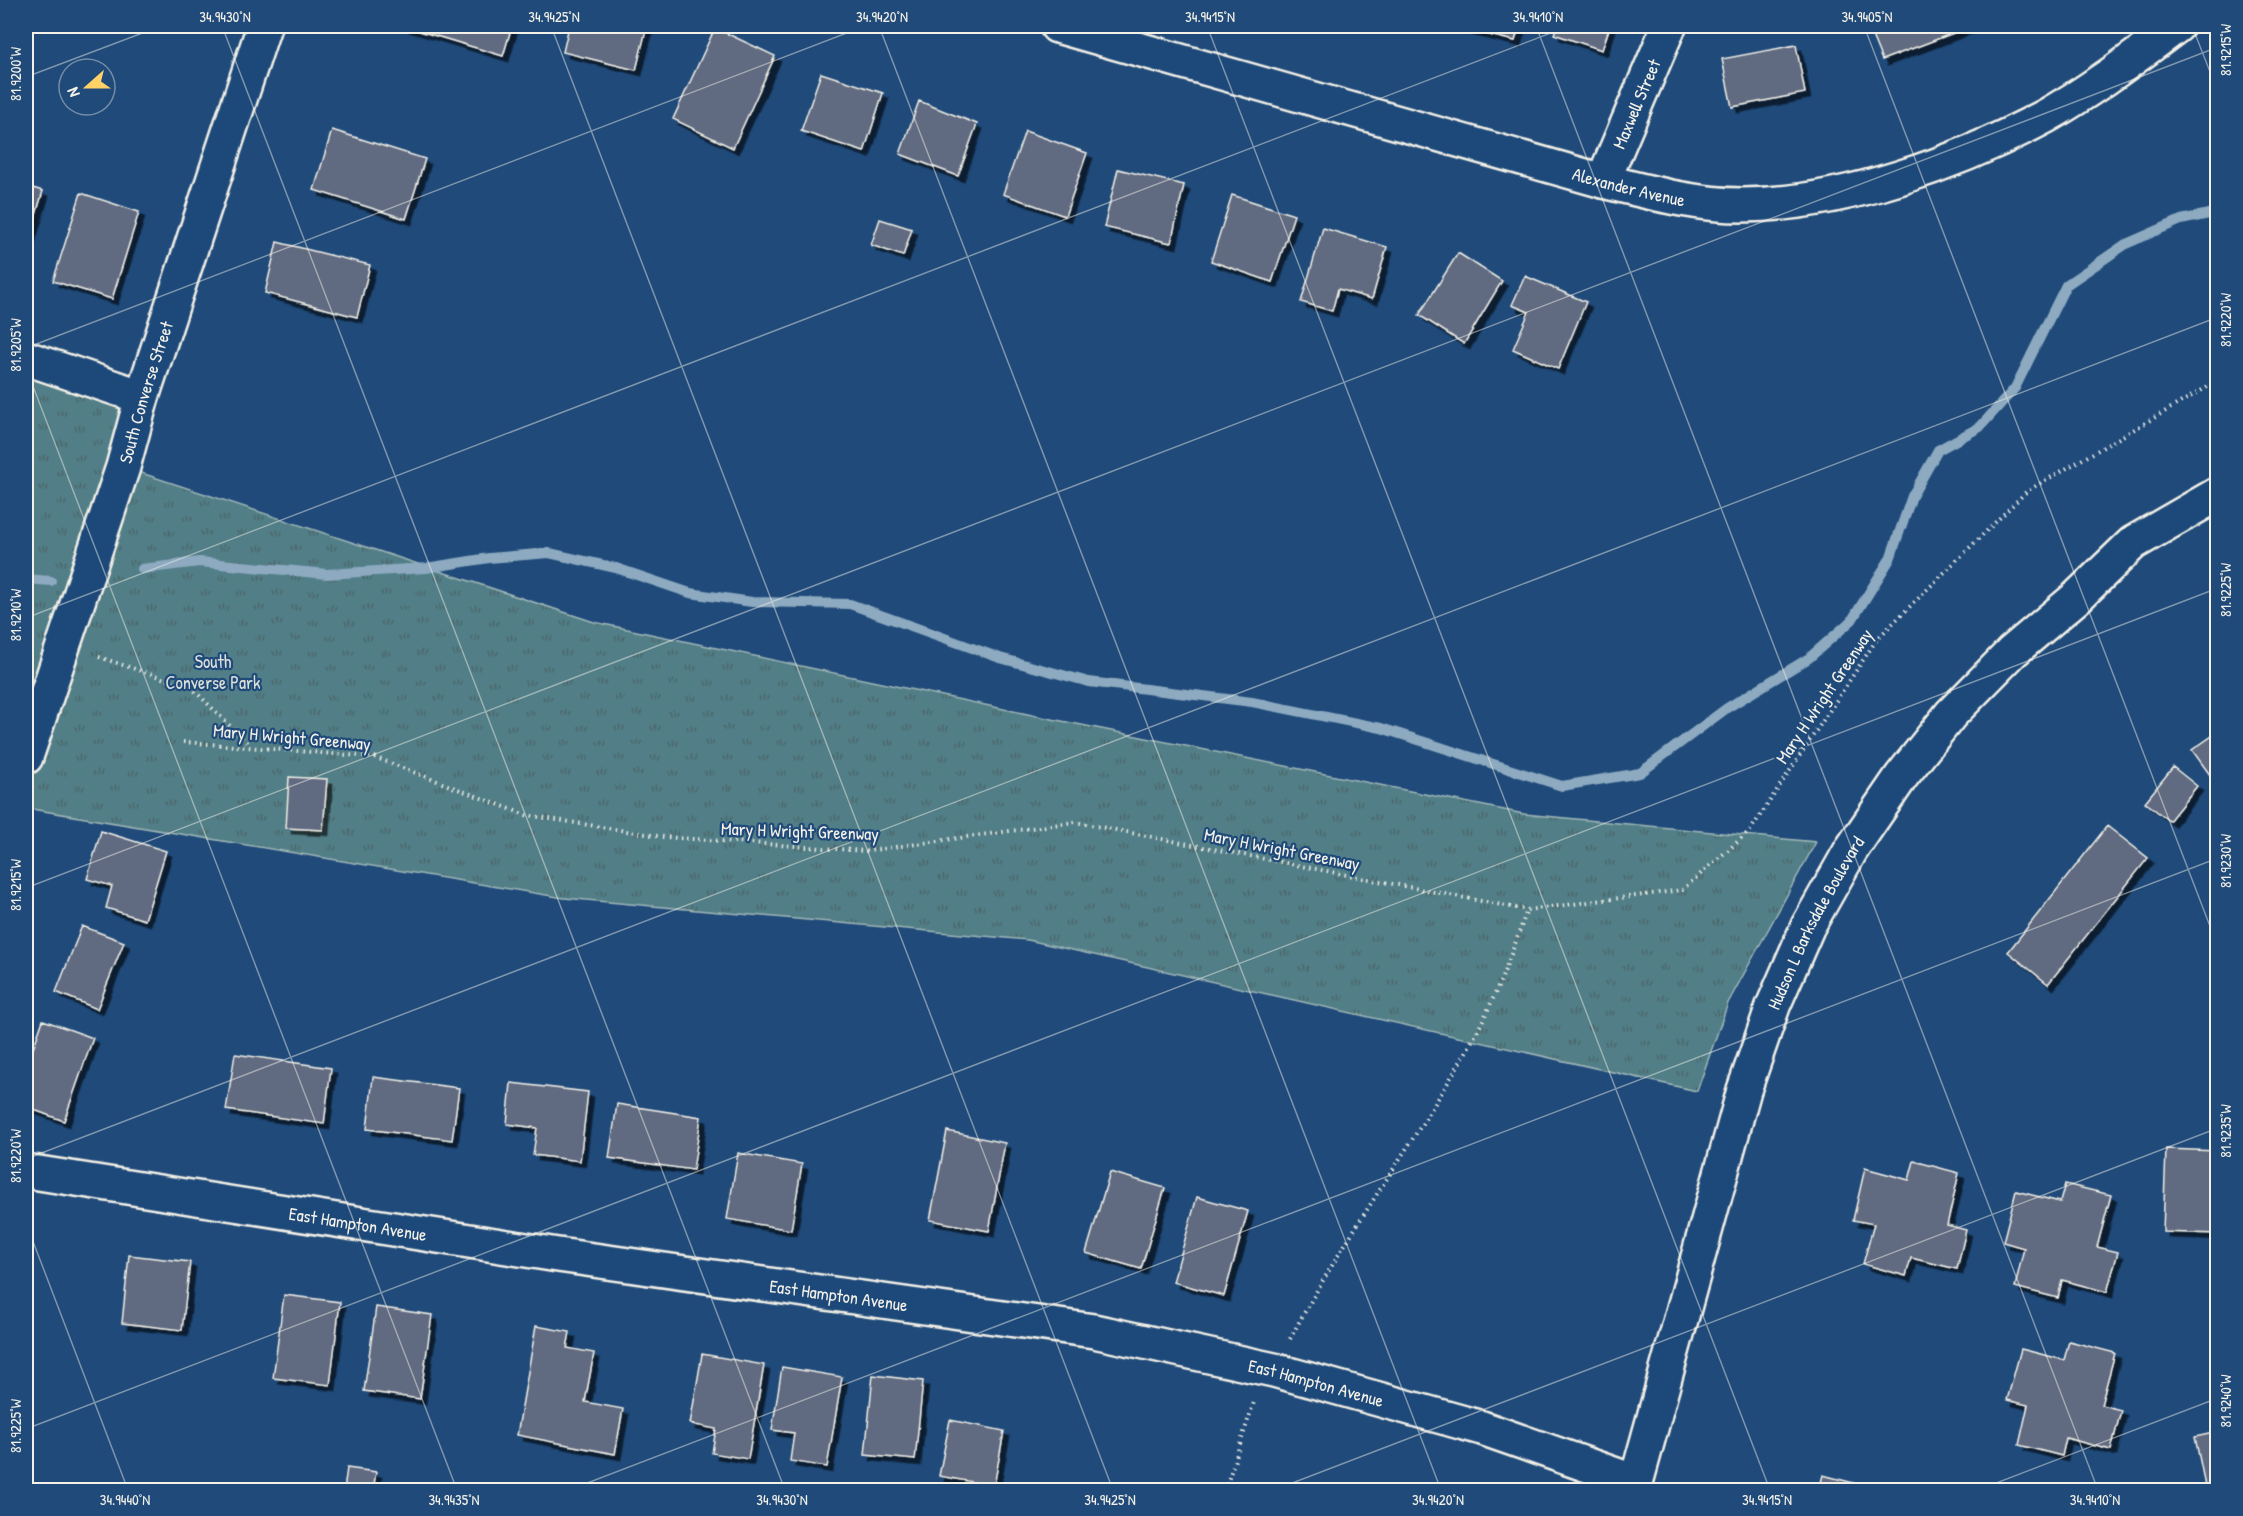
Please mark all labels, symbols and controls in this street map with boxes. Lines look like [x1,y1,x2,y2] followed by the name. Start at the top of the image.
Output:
[199,6,251,27] text: 34.9430°N
[528,6,580,27] text: 34.9425°N
[856,6,908,27] text: 34.9420°N
[1185,6,1235,27] text: 34.9415°N
[1513,6,1563,27] text: 34.9410°N
[1841,6,1893,27] text: 34.9405°N
[2215,23,2236,76] text: 81.9215°W
[5,46,26,101] text: 81.9200°W
[1606,54,1666,152] street label: Maxwell Street
[57,57,117,117] north arrow
[61,84,85,100] text: N
[1570,160,1687,212] street label: Alexander Avenue
[2215,292,2236,347] text: 81.9220°W
[112,317,179,466] street label: South Converse Street
[5,318,26,372] text: 81.9205°W
[2215,562,2236,617] text: 81.9225°W
[5,588,26,641] text: 81.9210°W
[1769,623,1879,768] street label: Mary H Wright Greenway
[166,649,261,695] park label: South Converse Park
[212,718,372,756] street label: Mary H Wright Greenway
[721,816,880,846] street label: Mary H Wright Greenway
[1202,822,1362,876] street label: Mary H Wright Greenway
[1761,831,1869,1013] street label: Hudson L Barksdale Boulevard
[2215,833,2236,888] text: 81.9230°W
[5,858,26,911] text: 81.9215°W
[2215,1104,2236,1158] text: 81.9235°W
[5,1128,26,1183] text: 81.9220°W
[287,1200,429,1247] street label: East Hampton Avenue
[768,1273,909,1317] street label: East Hampton Avenue
[1246,1352,1387,1413] street label: East Hampton Avenue
[2215,1374,2236,1427] text: 81.9240°W
[5,1398,26,1453] text: 81.9225°W
[100,1489,150,1510] text: 34.9440°N
[428,1489,480,1510] text: 34.9435°N
[756,1489,808,1510] text: 34.9430°N
[1084,1489,1136,1510] text: 34.9425°N
[1412,1489,1464,1510] text: 34.9420°N
[1742,1489,1792,1510] text: 34.9415°N
[2070,1489,2120,1510] text: 34.9410°N

